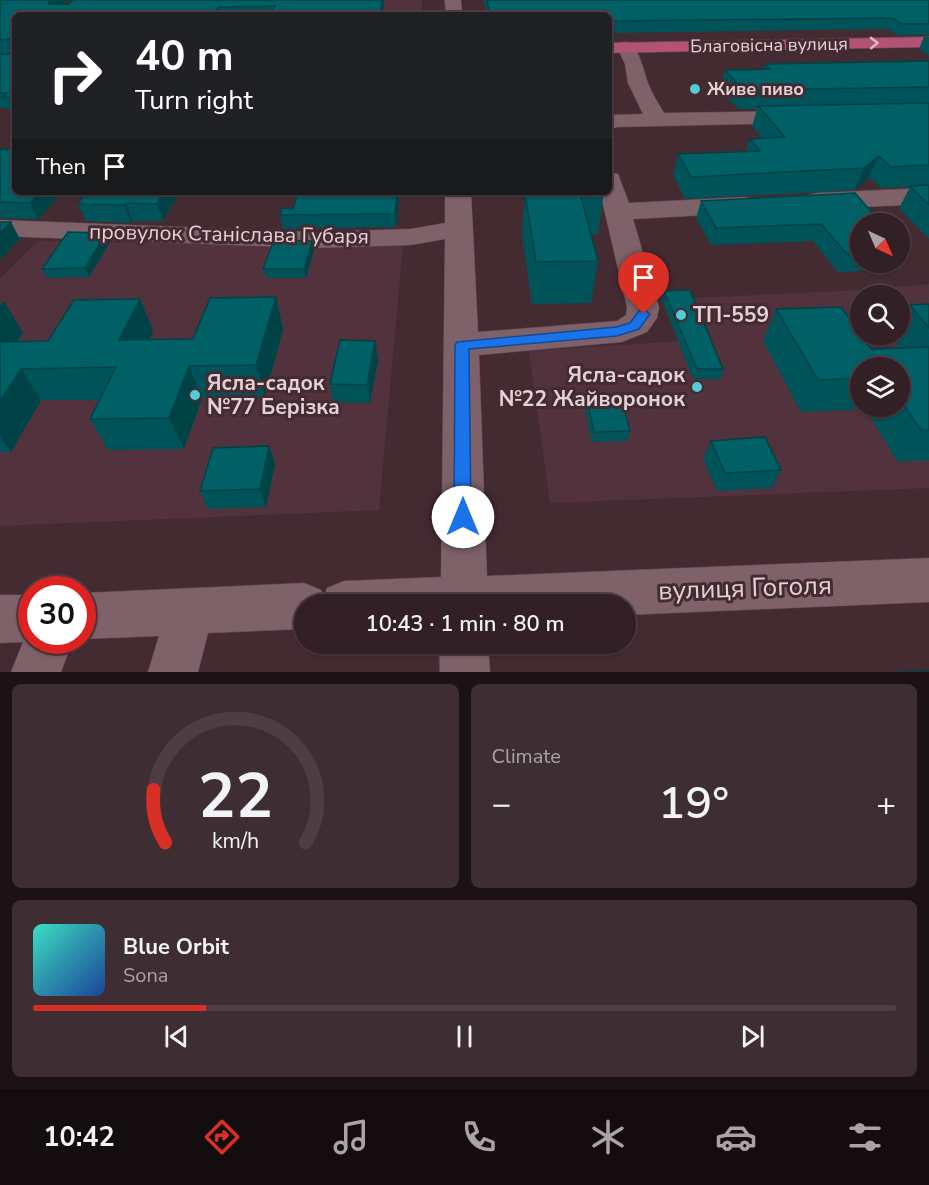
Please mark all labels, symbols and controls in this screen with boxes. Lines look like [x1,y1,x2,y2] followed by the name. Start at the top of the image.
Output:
[135,28,234,85] text: 40 m
[690,32,848,58] street label: Благовісна вулиця
[36,36,114,114] icon: right
[869,37,878,49] one-way arrow
[707,77,804,101] place label: Живе пиво
[135,82,253,119] text: Turn right
[688,82,702,96] marker: Живе пиво
[98,150,131,183] icon: arrive
[36,152,86,182] text: Then
[850,213,910,273] north arrow
[850,213,910,417] map controls
[89,218,369,250] street label: провулок Станіслава Губаря
[618,252,669,314] pin
[627,261,660,294] icon: arrive
[850,285,910,345] button: search
[693,301,769,329] place label: ТП-559
[674,308,688,322] marker: ТП-559
[850,357,910,417] button: layers
[499,361,685,413] place label: Ясла-садок №22 Жайворонок
[207,369,340,421] place label: Ясла-садок №77 Берізка
[690,380,704,394] marker: Ясла-садок №22 Жайворонок
[188,388,202,402] marker: Ясла-садок №77 Берізка
[431,485,495,549] position arrow
[658,567,832,609] street label: вулиця Гоголя
[18,576,96,654] speed limit sign: 30
[366,609,564,639] text: 10:43 · 1 min · 80 m
[492,743,561,770] text: Climate
[198,754,273,839] text: 22
[658,773,729,834] text: 19°
[492,782,511,827] text: −
[876,782,896,827] text: +
[212,826,259,856] text: km/h
[123,932,229,962] text: Blue Orbit
[123,962,168,989] text: Sona
[160,1020,193,1053] icon: previous
[448,1020,481,1053] icon: pause
[736,1020,769,1053] icon: next
[201,1116,243,1158] icon: directions
[330,1116,372,1158] icon: music
[458,1116,500,1158] icon: phone
[587,1116,629,1158] icon: climate
[715,1116,757,1158] icon: car
[844,1116,886,1158] icon: filters
[43,1119,115,1156] text: 10:42

